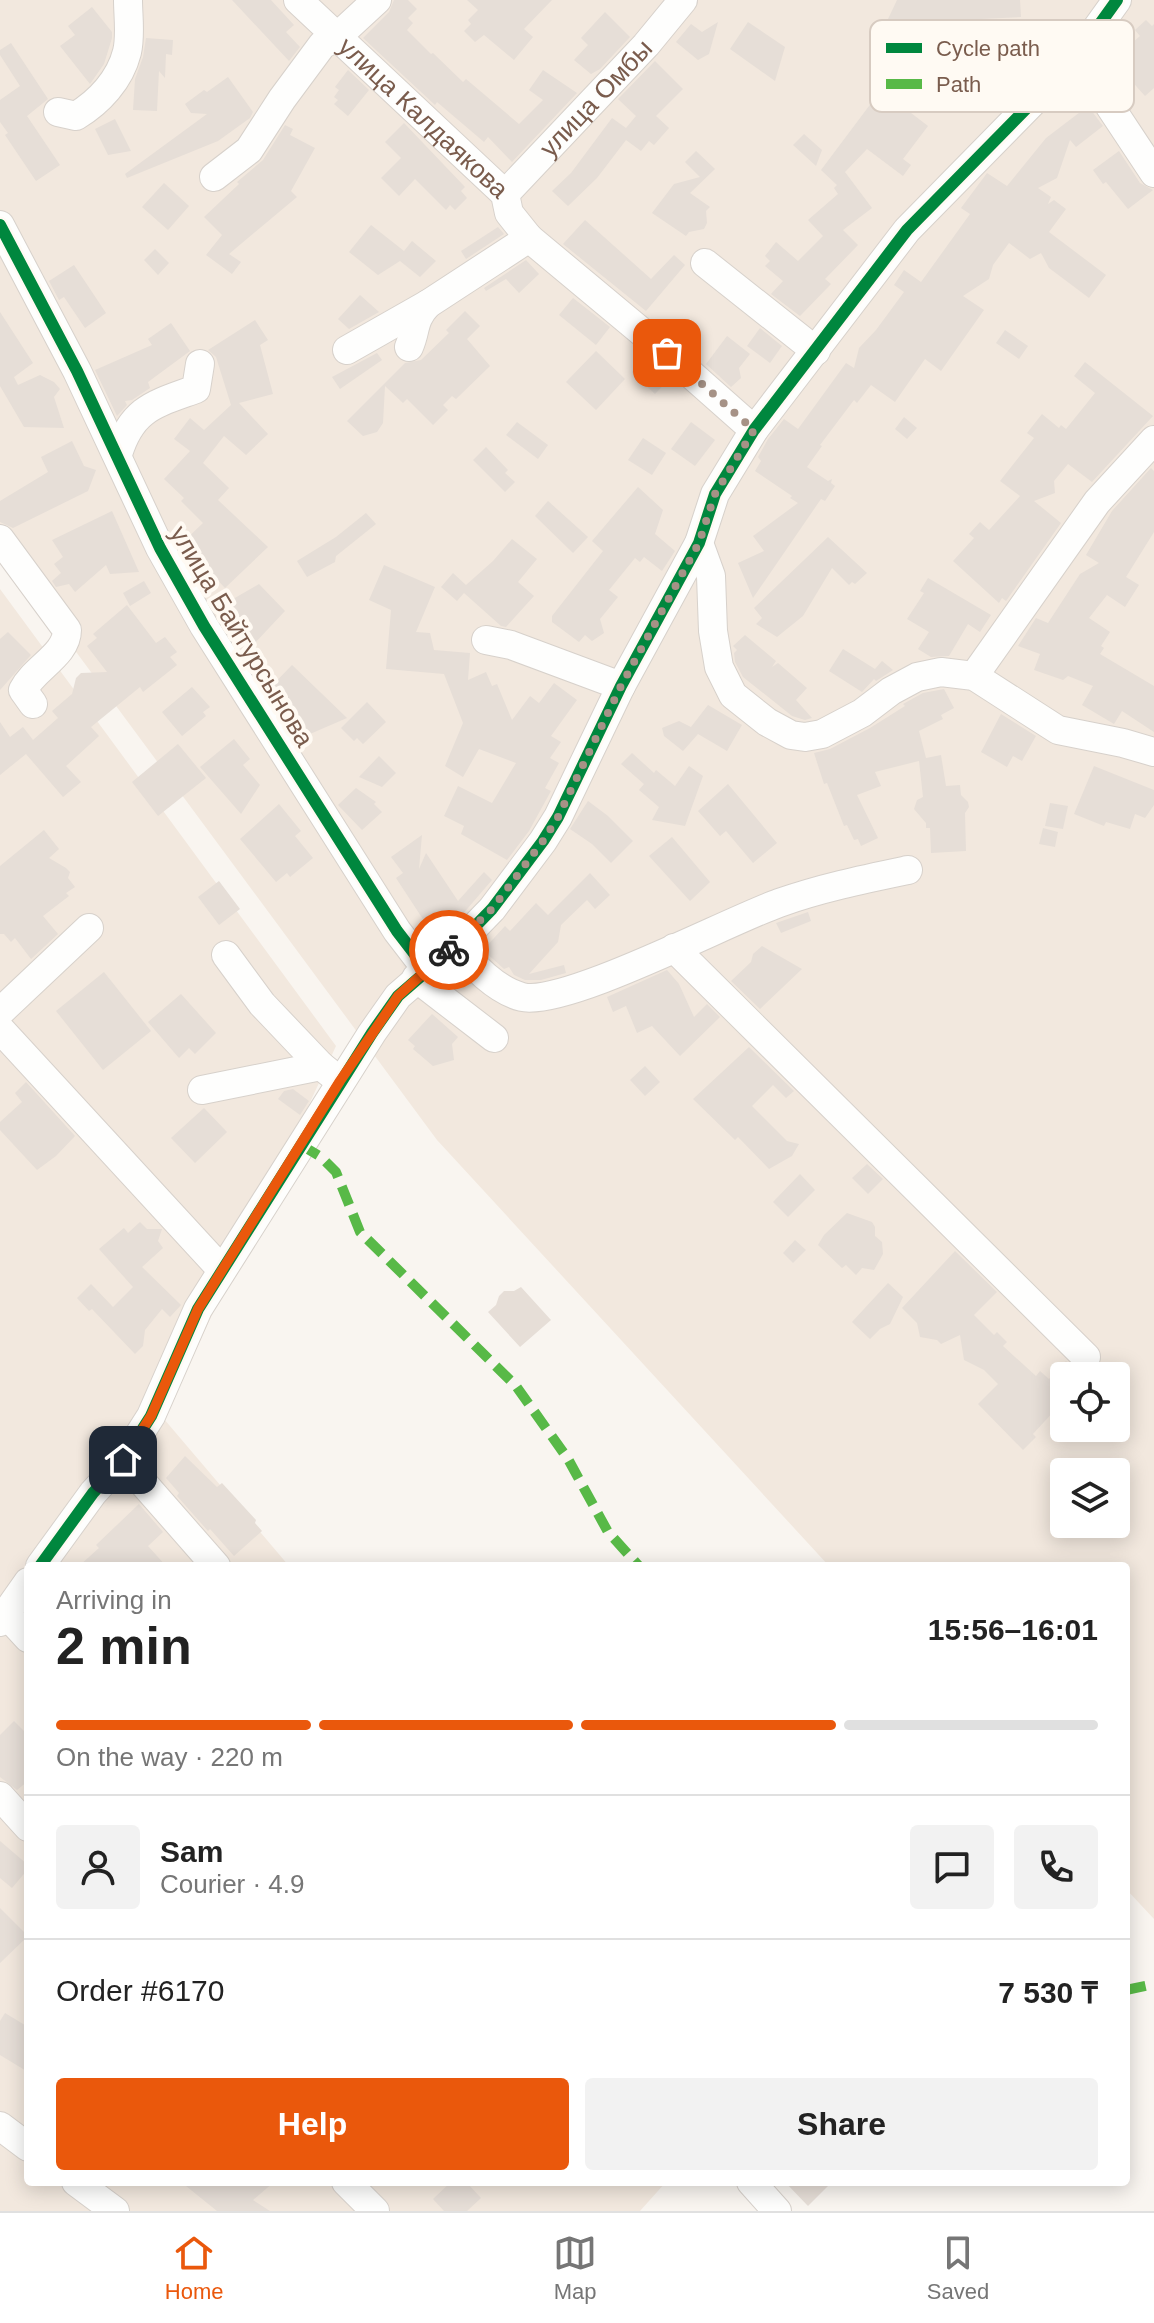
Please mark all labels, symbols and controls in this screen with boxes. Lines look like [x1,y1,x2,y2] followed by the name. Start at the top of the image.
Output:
[870,20,1134,112] legend
[332,31,515,205] street label: улица Калдаякова
[533,33,658,163] street label: улица Омбы
[936,36,1040,61] text: Cycle path
[936,72,981,97] text: Path
[633,319,701,387] pin
[645,331,689,375] icon: bag
[164,520,320,752] street label: улица Байтурсынова
[409,910,489,990] courier
[427,928,471,972] icon: bike
[1050,1362,1130,1538] map controls
[1050,1362,1130,1442] button: locate
[89,1426,157,1494] pin
[101,1438,145,1482] icon: home
[1050,1458,1130,1538] button: layers
[56,1585,172,1615] text: Arriving in
[928,1613,1098,1646] text: 15:56–16:01
[56,1617,192,1675] text: 2 min
[56,1742,283,1772] text: On the way · 220 m
[56,1825,140,1909] button: person
[910,1825,994,1909] button: chat
[1014,1825,1098,1909] button: phone
[160,1835,223,1868] text: Sam
[160,1869,305,1899] text: Courier · 4.9
[56,1974,224,2007] text: Order #6170
[998,1976,1098,2009] text: 7 530 ₸
[56,2078,569,2170] button: Help
[585,2078,1098,2170] button: Share
[165,2231,224,2305] tab: Home
[553,2231,597,2305] tab: Map
[927,2231,989,2305] tab: Saved

